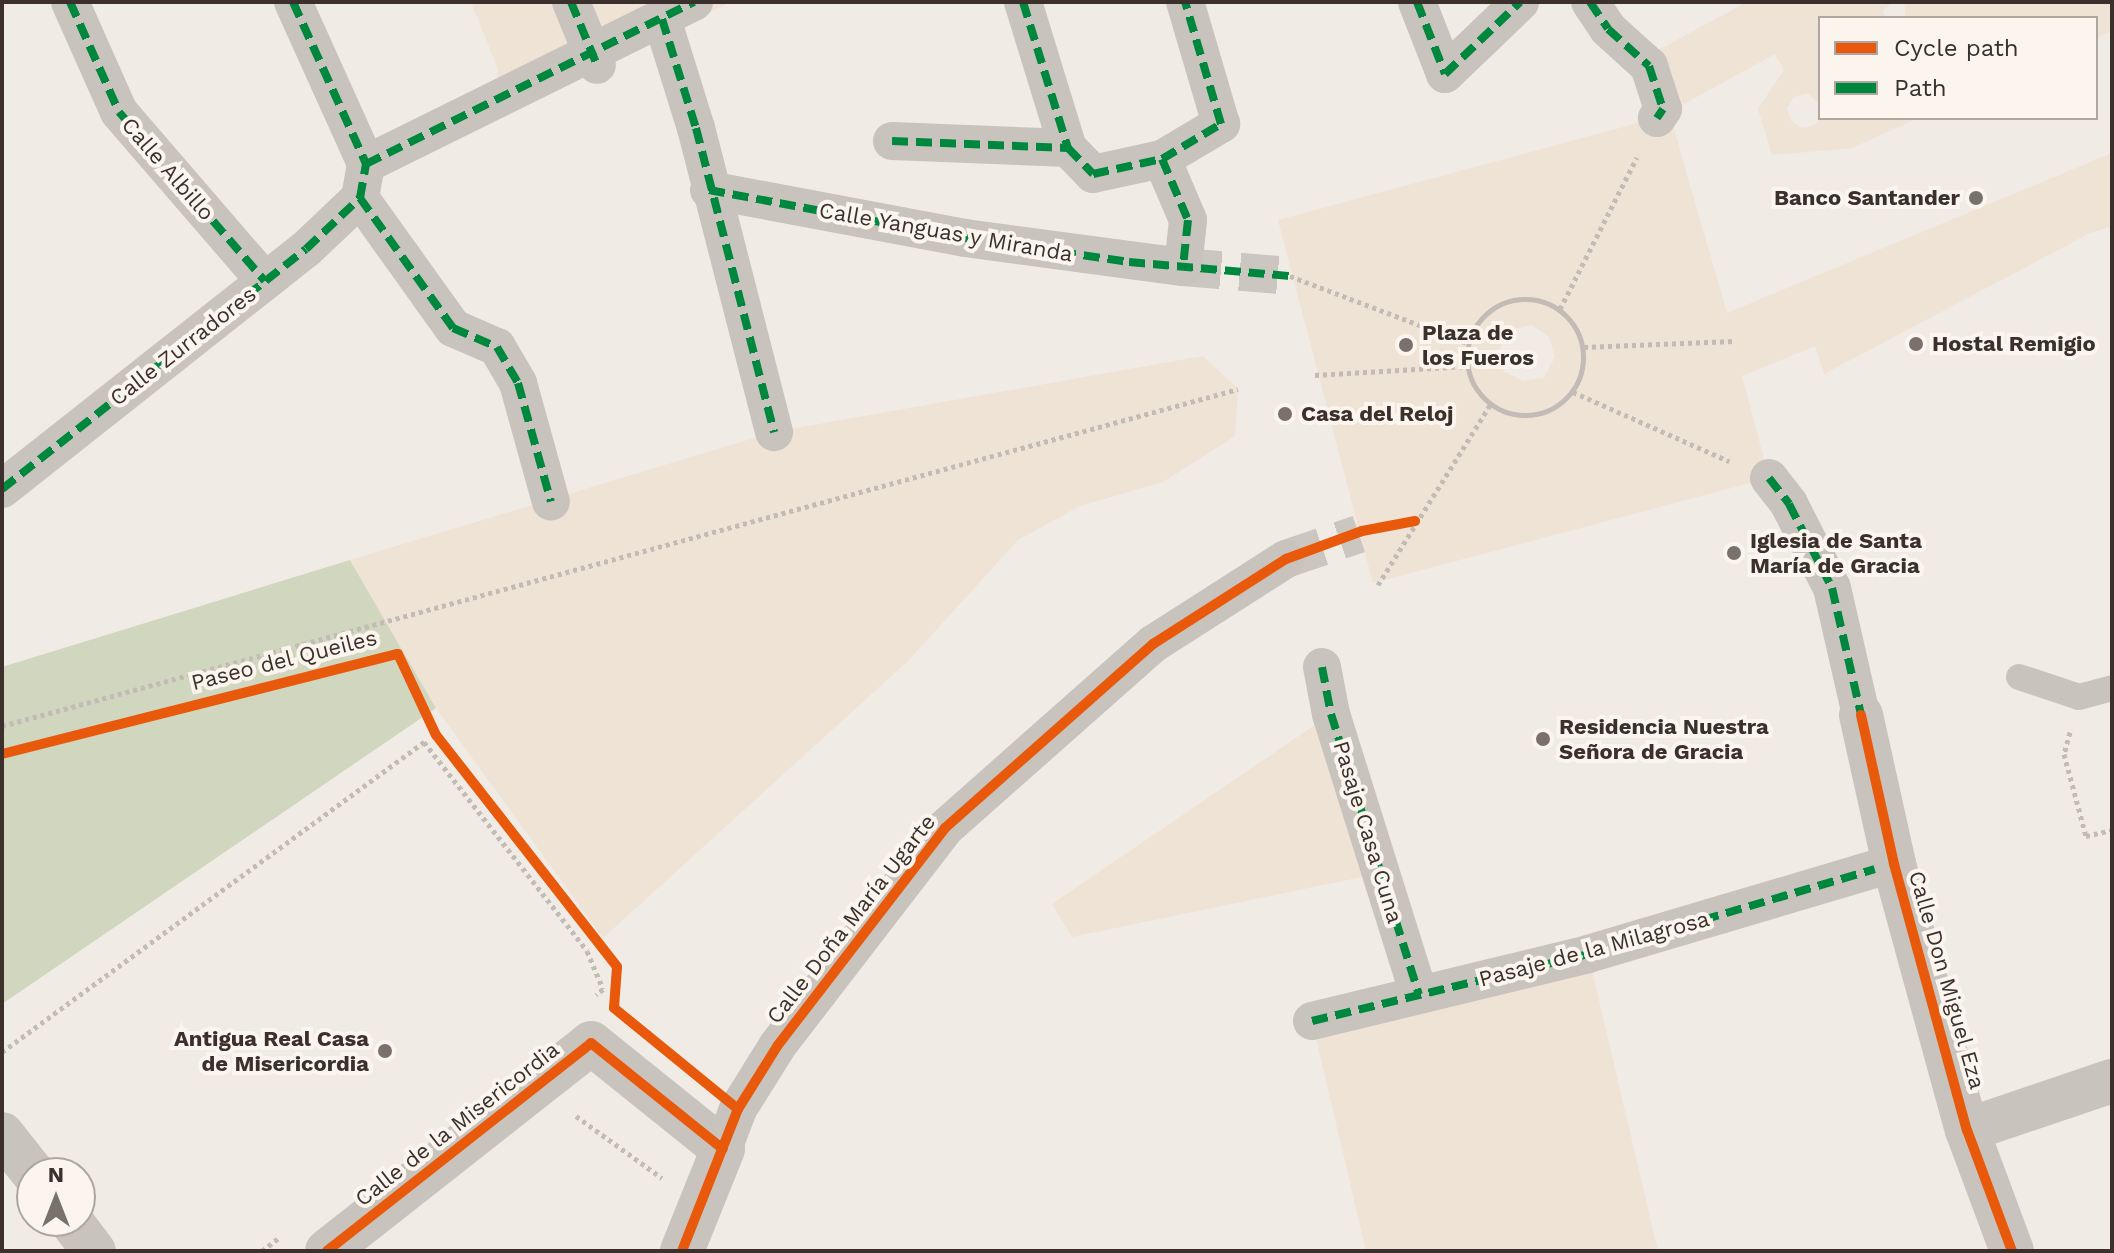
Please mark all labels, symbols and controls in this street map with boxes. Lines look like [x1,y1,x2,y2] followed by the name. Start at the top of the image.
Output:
[1818,16,2098,120] legend
[1894,34,2019,62] text: Cycle path
[1894,74,1947,102] text: Path
[116,112,220,226] street label: Calle Albillo
[1774,185,1960,211] place label: Banco Santander
[1967,189,1985,207] marker: Banco Santander
[816,196,1076,268] street label: Calle Yanguas y Miranda
[105,281,261,411] street label: Calle Zurradores
[1422,319,1534,370] place label: Plaza de los Fueros
[1932,331,2096,357] place label: Hostal Remigio
[1907,335,1925,353] marker: Hostal Remigio
[1397,336,1415,354] marker: Plaza de los Fueros
[1301,401,1454,427] place label: Casa del Reloj
[1276,405,1294,423] marker: Casa del Reloj
[1750,527,1922,578] place label: Iglesia de Santa María de Gracia
[1725,544,1743,562] marker: Iglesia de Santa María de Gracia
[188,624,380,696] street label: Paseo del Queiles
[1559,713,1769,764] place label: Residencia Nuestra Señora de Gracia
[1534,730,1552,748] marker: Residencia Nuestra Señora de Gracia
[1328,737,1408,927] street label: Pasaje Casa Cuna
[761,809,941,1029] street label: Calle Doña María Ugarte
[1903,868,1991,1092] street label: Calle Don Miguel Eza
[1476,905,1712,993] street label: Pasaje de la Milagrosa
[173,1025,369,1076] place label: Antigua Real Casa de Misericordia
[350,1036,564,1212] street label: Calle de la Misericordia
[376,1042,394,1060] marker: Antigua Real Casa de Misericordia
[16,1157,96,1237] north arrow
[48,1162,64,1187] text: N

